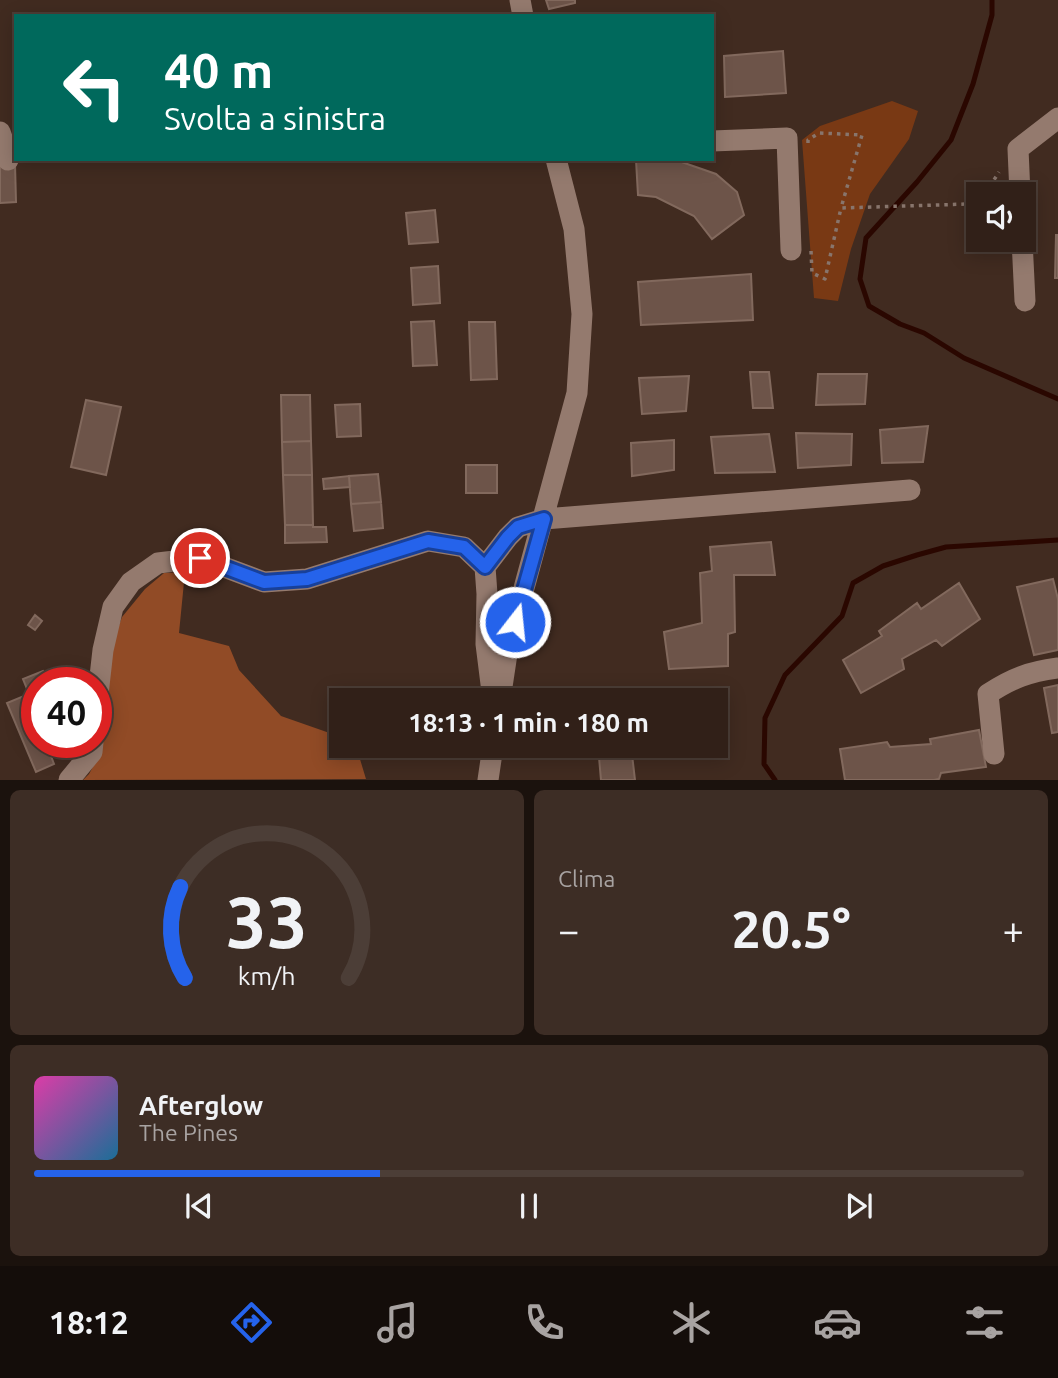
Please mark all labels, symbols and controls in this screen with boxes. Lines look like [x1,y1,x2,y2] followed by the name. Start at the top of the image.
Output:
[49,42,140,133] icon: left
[164,42,273,97] text: 40 m
[164,100,386,136] text: Svolta a sinistra
[966,182,1036,252] map controls
[966,182,1036,252] button: sound
[170,528,230,588] pin
[181,539,219,577] icon: arrive
[478,585,552,659] position arrow
[21,667,112,758] speed limit sign: 40
[408,708,649,737] text: 18:13 · 1 min · 180 m
[558,866,615,891] text: Clima
[226,881,308,963] text: 33
[731,900,851,958] text: 20.5°
[558,909,579,951] text: −
[1003,909,1024,951] text: +
[238,962,296,990] text: km/h
[139,1091,263,1120] text: Afterglow
[139,1120,238,1145] text: The Pines
[180,1187,218,1225] icon: previous
[510,1187,548,1225] icon: pause
[840,1187,878,1225] icon: next
[227,1298,276,1347] icon: directions
[373,1298,422,1347] icon: music
[520,1298,569,1347] icon: phone
[667,1298,716,1347] icon: climate
[813,1298,862,1347] icon: car
[960,1298,1009,1347] icon: filters
[49,1304,129,1340] text: 18:12

